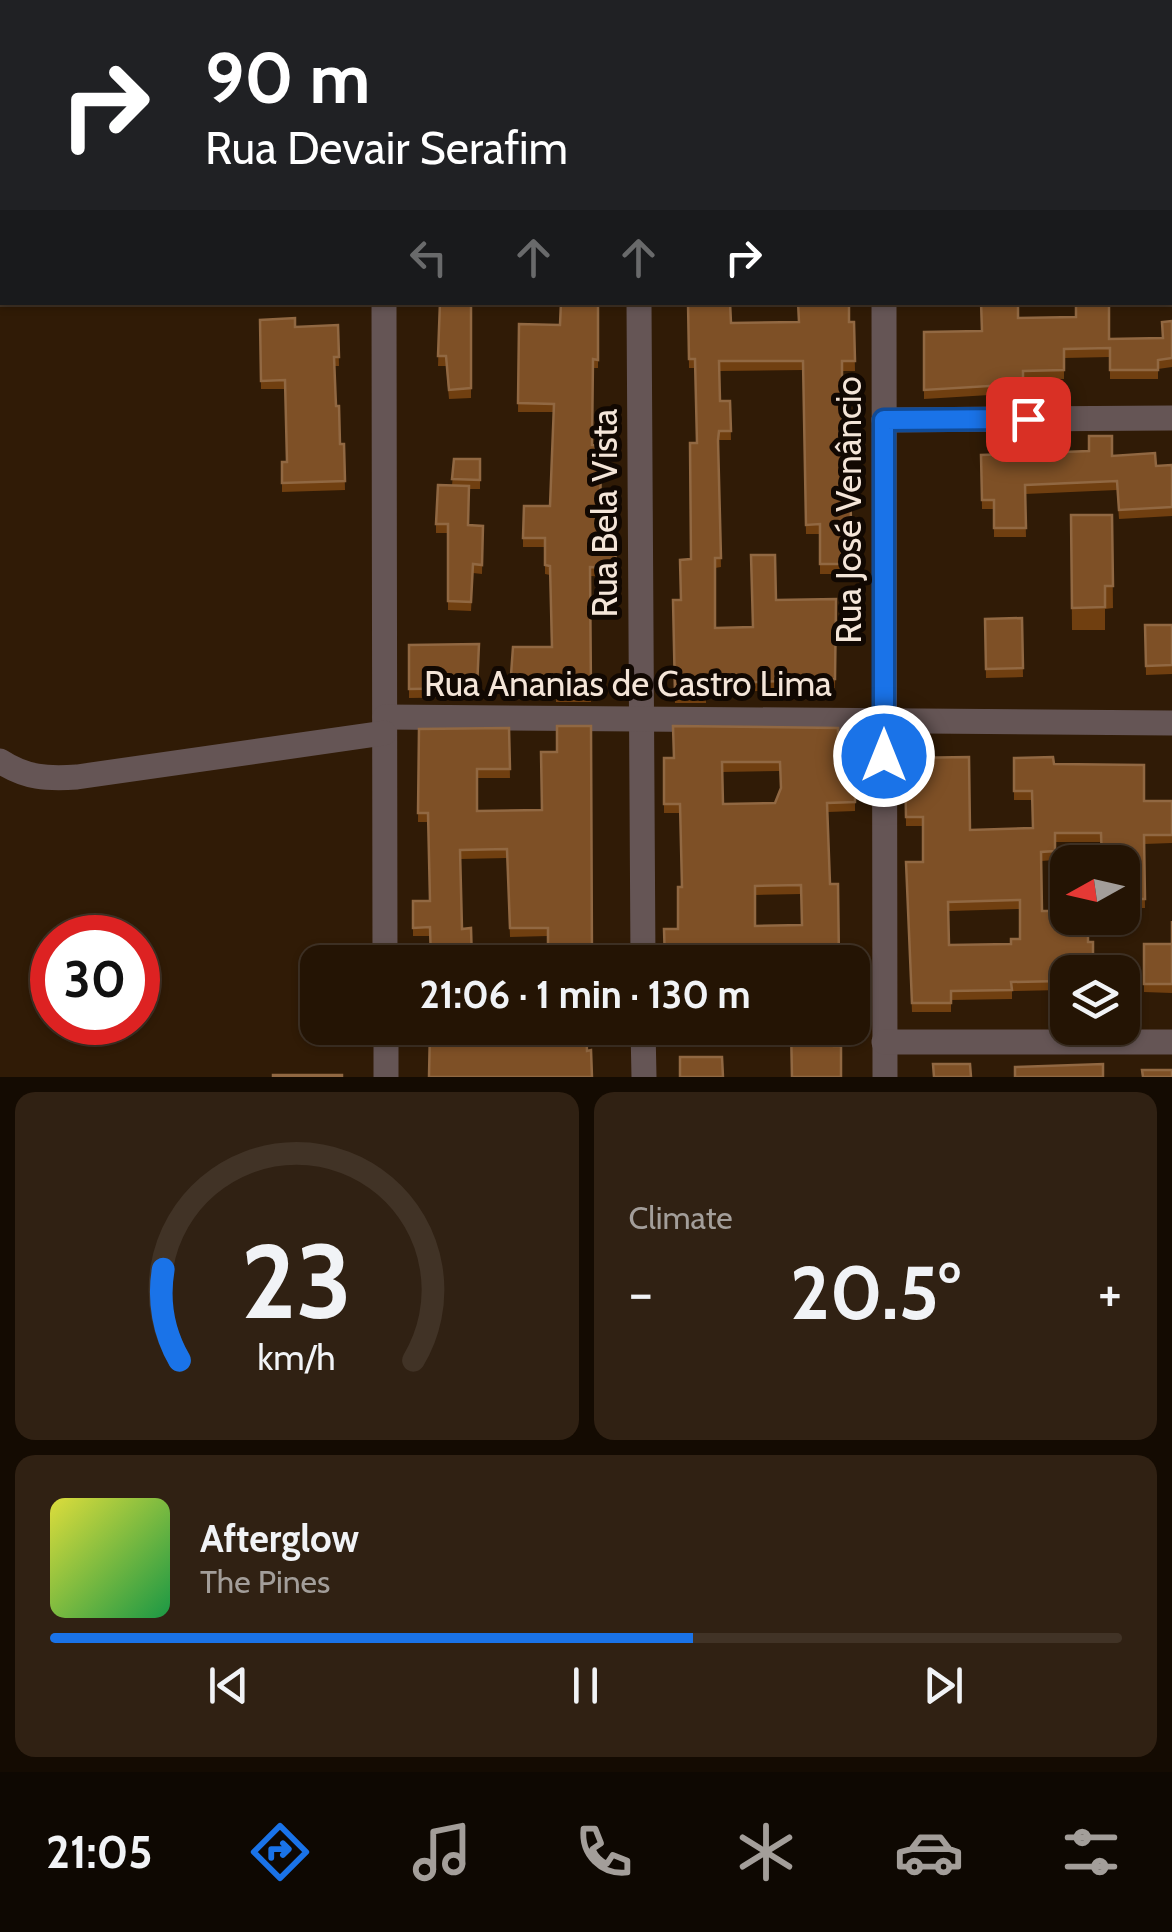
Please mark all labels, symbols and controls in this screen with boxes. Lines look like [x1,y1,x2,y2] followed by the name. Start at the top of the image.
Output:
[205,35,370,121] text: 90 m
[40,40,170,170] icon: right
[205,121,568,175] text: Rua Devair Serafim
[401,230,456,285] icon: left
[506,230,561,285] icon: ahead
[611,230,666,285] icon: ahead
[716,230,771,285] icon: right
[827,376,870,644] street label: Rua José Venâncio
[986,377,1071,462] pin
[1001,392,1056,447] icon: arrive
[583,408,626,617] street label: Rua Bela Vista
[424,662,832,705] street label: Rua Ananias de Castro Lima
[832,704,936,808] position arrow
[1050,845,1140,935] north arrow
[1050,845,1140,1045] map controls
[30,915,160,1045] speed limit sign: 30
[1050,955,1140,1045] button: layers
[419,971,751,1018] text: 21:06 · 1 min · 130 m
[629,1198,733,1237] text: Climate
[241,1218,352,1344] text: 23
[790,1247,960,1338] text: 20.5°
[629,1259,653,1326] text: −
[1098,1259,1122,1326] text: +
[258,1336,336,1379] text: km/h
[200,1515,359,1562] text: Afterglow
[200,1562,330,1601] text: The Pines
[201,1658,256,1713] icon: previous
[558,1658,613,1713] icon: pause
[916,1658,971,1713] icon: next
[245,1817,315,1887] icon: directions
[407,1817,477,1887] icon: music
[569,1817,639,1887] icon: phone
[731,1817,801,1887] icon: climate
[894,1817,964,1887] icon: car
[1056,1817,1126,1887] icon: filters
[46,1825,152,1879] text: 21:05

